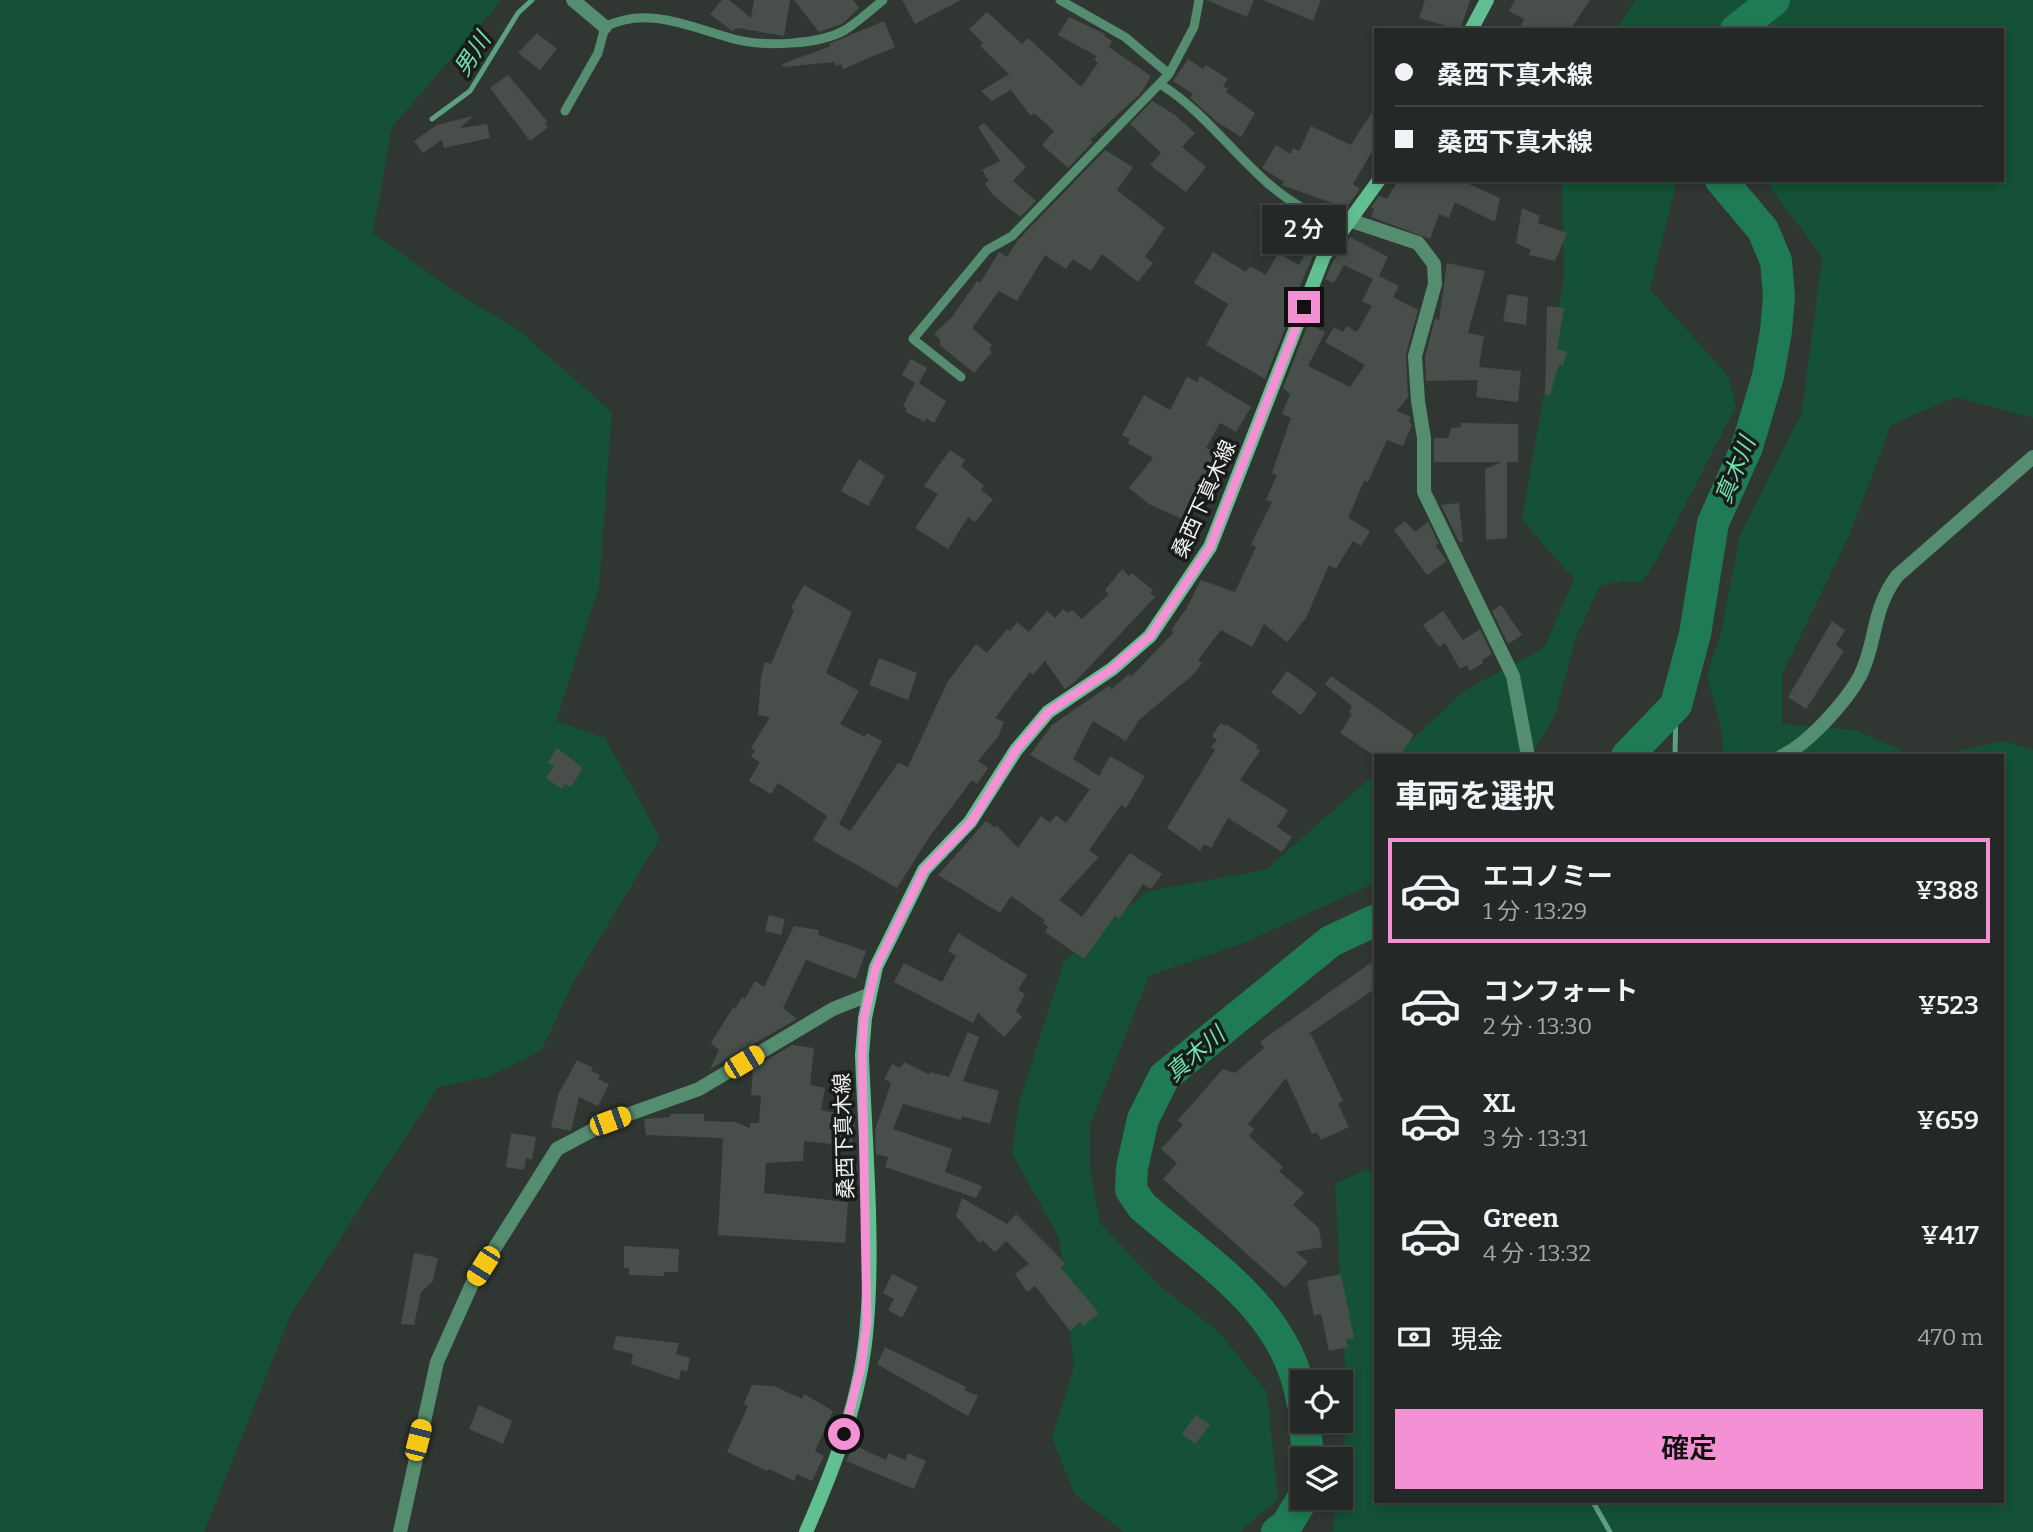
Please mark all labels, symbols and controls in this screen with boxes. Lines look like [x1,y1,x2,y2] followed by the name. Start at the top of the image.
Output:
[448,25,498,81] water label: 男川
[1437,60,1593,91] text: 桑西下真木線
[1437,127,1593,158] text: 桑西下真木線
[1262,205,1346,254] callout: 2 分
[1284,215,1324,243] text: 2 分
[1288,291,1320,323] route end
[1709,430,1762,507] water label: 真木川
[1166,436,1242,562] street label: 桑西下真木線
[1395,777,1555,815] text: 車両を選択
[1399,859,1462,922] icon: car
[1483,861,1613,892] text: エコノミー
[1915,875,1979,906] text: ¥388
[1483,897,1587,925] text: 1 分 · 13:29
[1399,974,1462,1037] icon: car
[1483,976,1638,1007] text: コンフォート
[1918,990,1979,1021] text: ¥523
[1483,1012,1592,1040] text: 2 分 · 13:30
[1160,1019,1232,1087] water label: 真木川
[721,1042,768,1082] car
[829,1073,859,1199] street label: 桑西下真木線
[1483,1088,1515,1119] text: XL
[1399,1089,1462,1152] icon: car
[587,1104,634,1138] car
[1917,1105,1979,1136] text: ¥659
[1483,1124,1588,1152] text: 3 分 · 13:31
[1483,1203,1559,1234] text: Green
[1399,1204,1462,1267] icon: car
[1921,1220,1979,1251] text: ¥417
[1483,1239,1591,1267] text: 4 分 · 13:32
[463,1243,504,1289] car
[1395,1318,1433,1356] icon: cash
[1917,1323,1983,1351] text: 470 m
[1451,1324,1503,1355] text: 現金
[1290,1370,1353,1510] map controls
[1290,1370,1353,1433] button: locate
[1395,1409,1983,1489] button: 確定
[403,1417,434,1463] car
[828,1418,860,1450] route start
[1290,1447,1353,1510] button: layers

